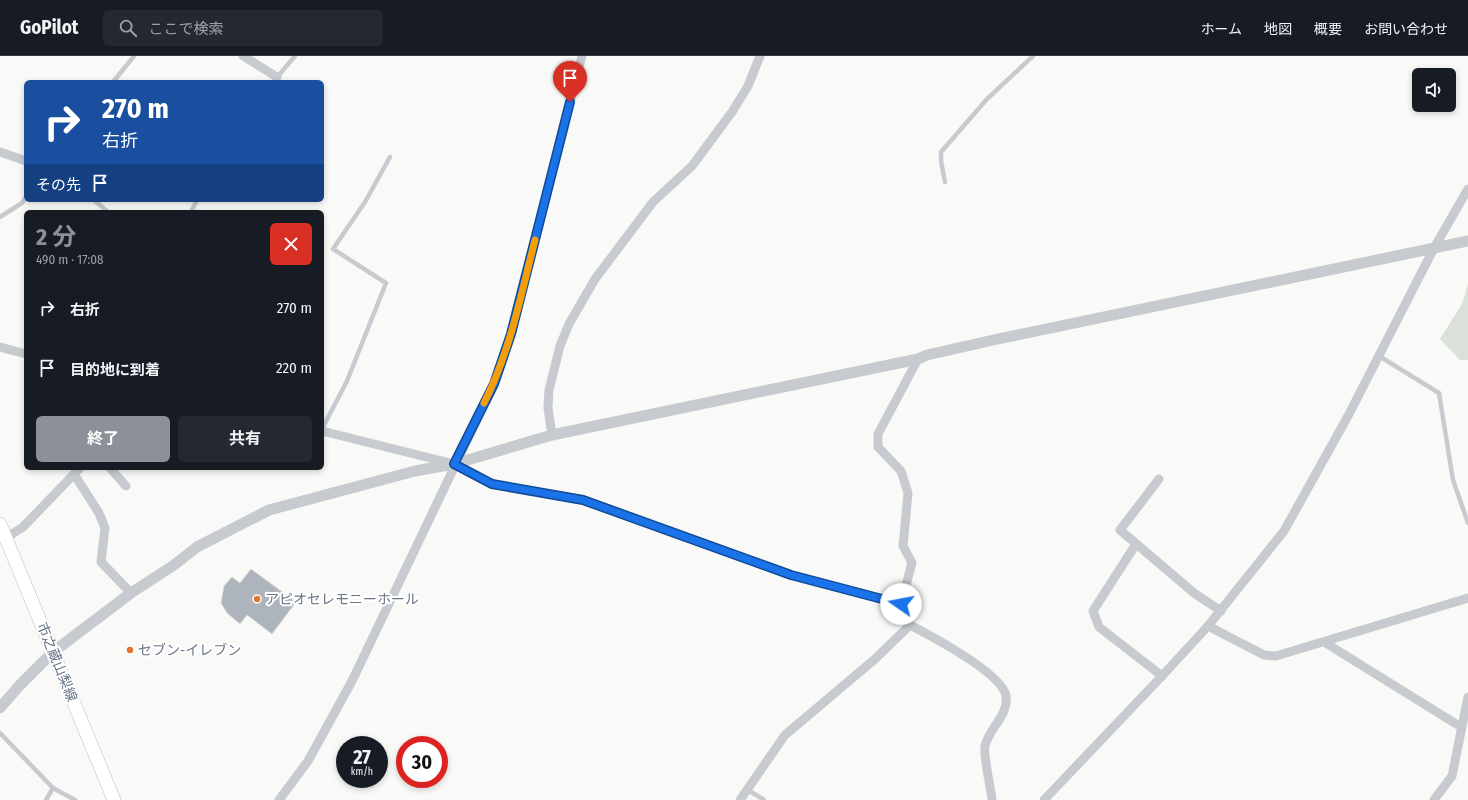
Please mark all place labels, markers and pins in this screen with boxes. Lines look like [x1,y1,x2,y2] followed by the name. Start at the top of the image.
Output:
[553,61,587,102] pin
[265,591,419,608] place label: アピオセレモニーホール
[252,594,262,604] marker: アピオセレモニーホール
[138,642,241,659] place label: セブン-イレブン
[125,645,135,655] marker: セブン-イレブン

